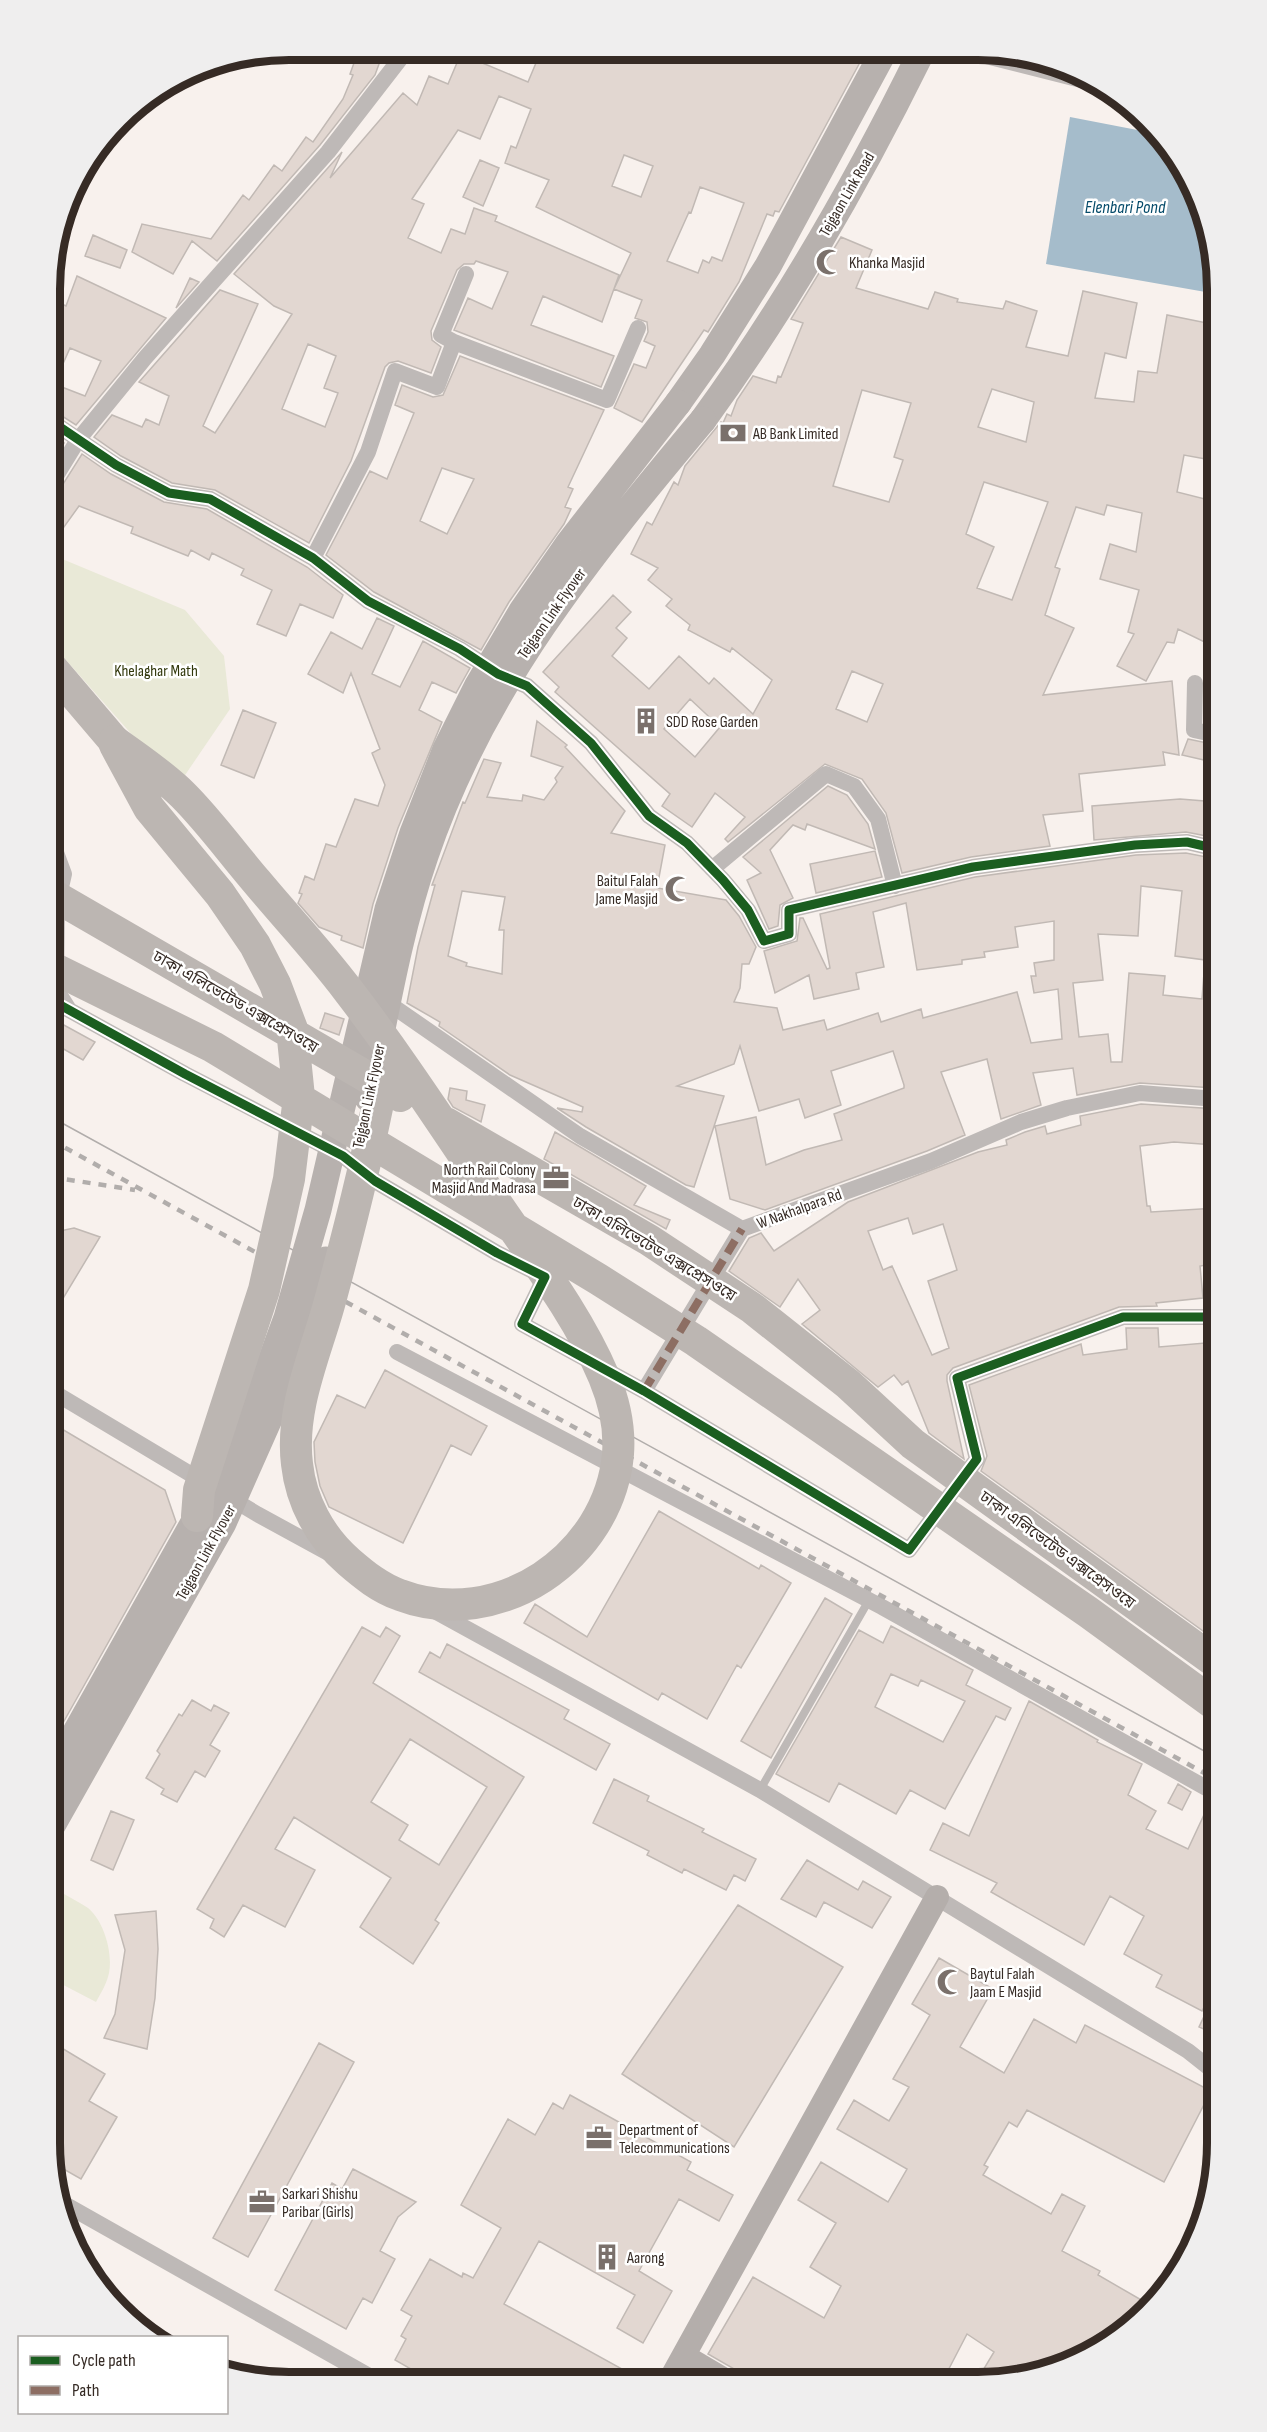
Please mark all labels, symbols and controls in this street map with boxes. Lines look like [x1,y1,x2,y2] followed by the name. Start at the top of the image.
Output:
[816,149,879,240] street label: Tejgaon Link Road
[1085,197,1166,218] water label: Elenbari Pond
[814,247,844,277] mosque icon: Khanka Masjid
[849,254,925,273] place label: Khanka Masjid
[718,418,748,448] bank icon: AB Bank Limited
[752,425,838,444] place label: AB Bank Limited
[514,565,591,663] street label: Tejgaon Link Flyover
[114,662,198,681] park label: Khelaghar Math
[631,706,661,736] building icon: SDD Rose Garden
[666,713,758,732] place label: SDD Rose Garden
[594,872,658,909] place label: Baitul Falah Jame Masjid
[663,874,693,904] mosque icon: Baitul Falah Jame Masjid
[148,946,322,1058] street label: ঢাকা এলিভেটেড এক্সপ্রেসওয়ে
[349,1042,390,1150] street label: Tejgaon Link Flyover
[432,1161,536,1198] place label: North Rail Colony Masjid And Madrasa
[541,1163,571,1193] office icon: North Rail Colony Masjid And Madrasa
[754,1185,845,1234] street label: W Nakhalpara Rd
[568,1192,741,1306] street label: ঢাকা এলিভেটেড এক্সপ্রেসওয়ে
[975,1486,1140,1614] street label: ঢাকা এলিভেটেড এক্সপ্রেসওয়ে
[172,1501,241,1604] street label: Tejgaon Link Flyover
[969,1965,1041,2002] place label: Baytul Falah Jaam E Masjid
[935,1967,965,1997] mosque icon: Baytul Falah Jaam E Masjid
[619,2121,730,2158] place label: Department of Telecommunications
[584,2123,614,2153] office icon: Department of Telecommunications
[282,2185,358,2222] place label: Sarkari Shishu Paribar (Girls)
[247,2187,277,2217] office icon: Sarkari Shishu Paribar (Girls)
[592,2242,622,2272] building icon: Aarong
[626,2249,664,2268] place label: Aarong
[18,2336,228,2414] legend
[72,2350,136,2371] text: Cycle path
[72,2380,100,2401] text: Path

